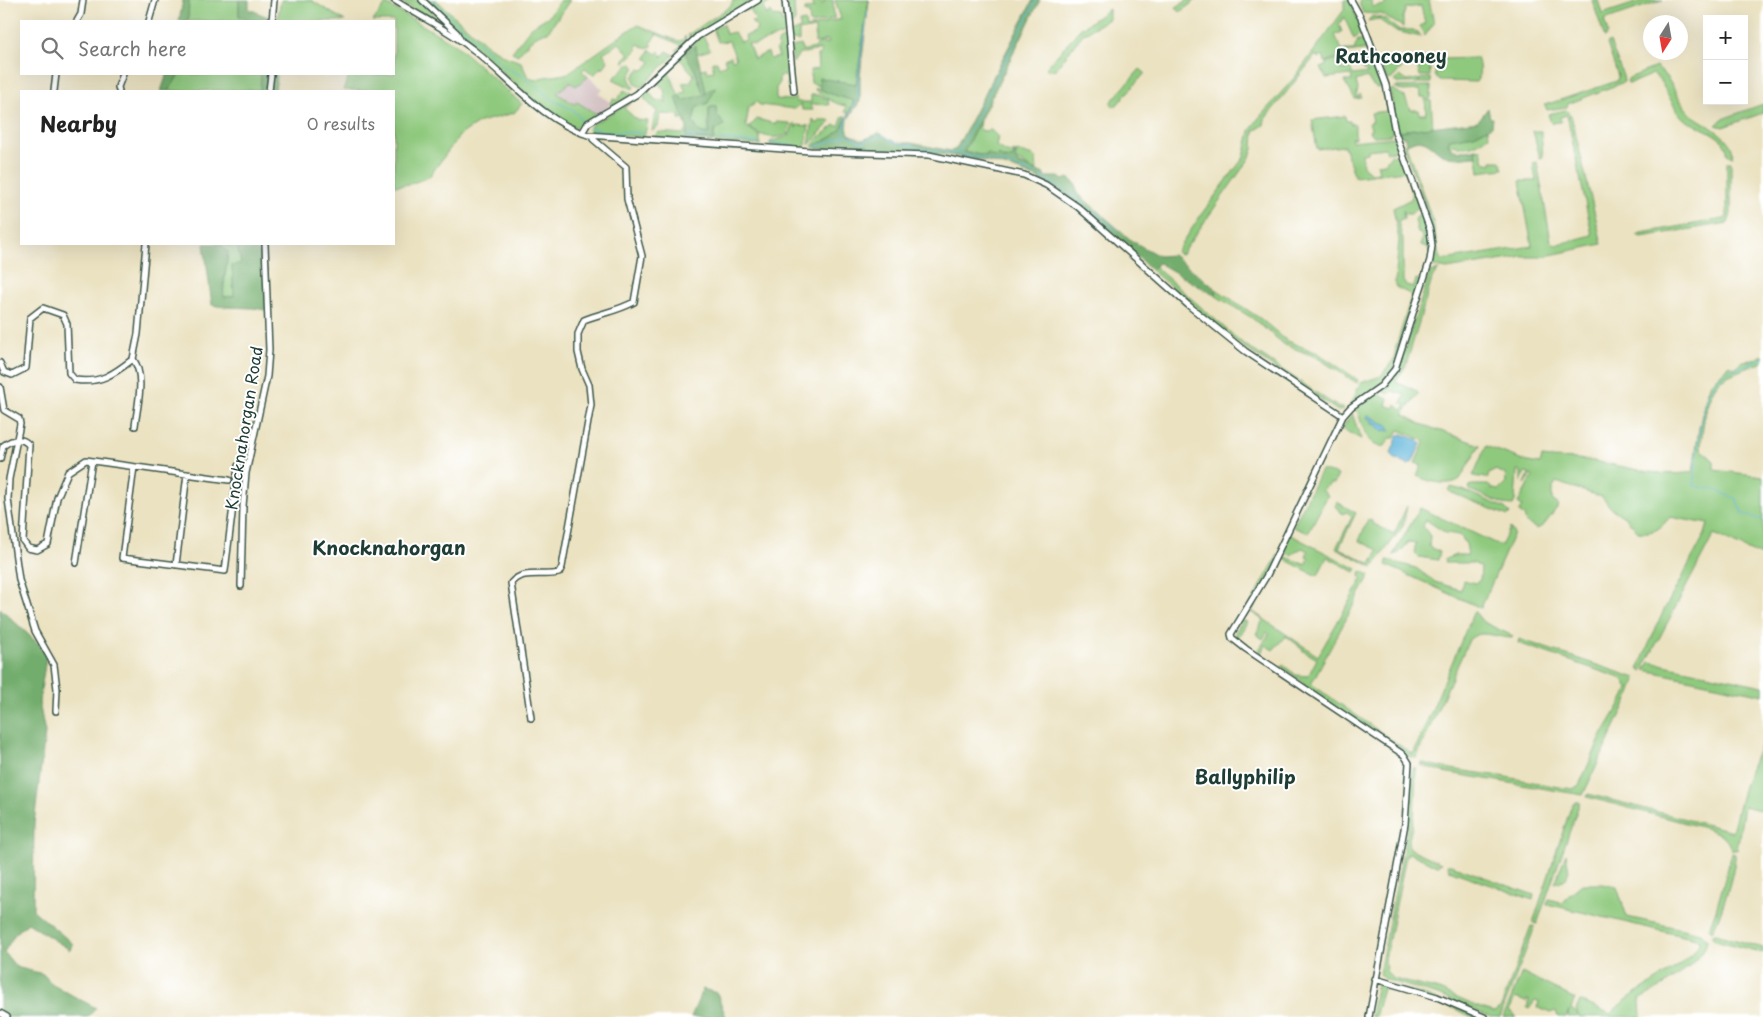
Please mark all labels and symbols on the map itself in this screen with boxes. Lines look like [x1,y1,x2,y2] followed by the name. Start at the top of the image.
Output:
[1643,15,1688,60] north arrow
[1335,41,1447,69] district label: Rathcooney
[218,344,268,511] street label: Knocknahorgan Road
[312,533,466,561] district label: Knocknahorgan
[1194,762,1296,790] district label: Ballyphilip

